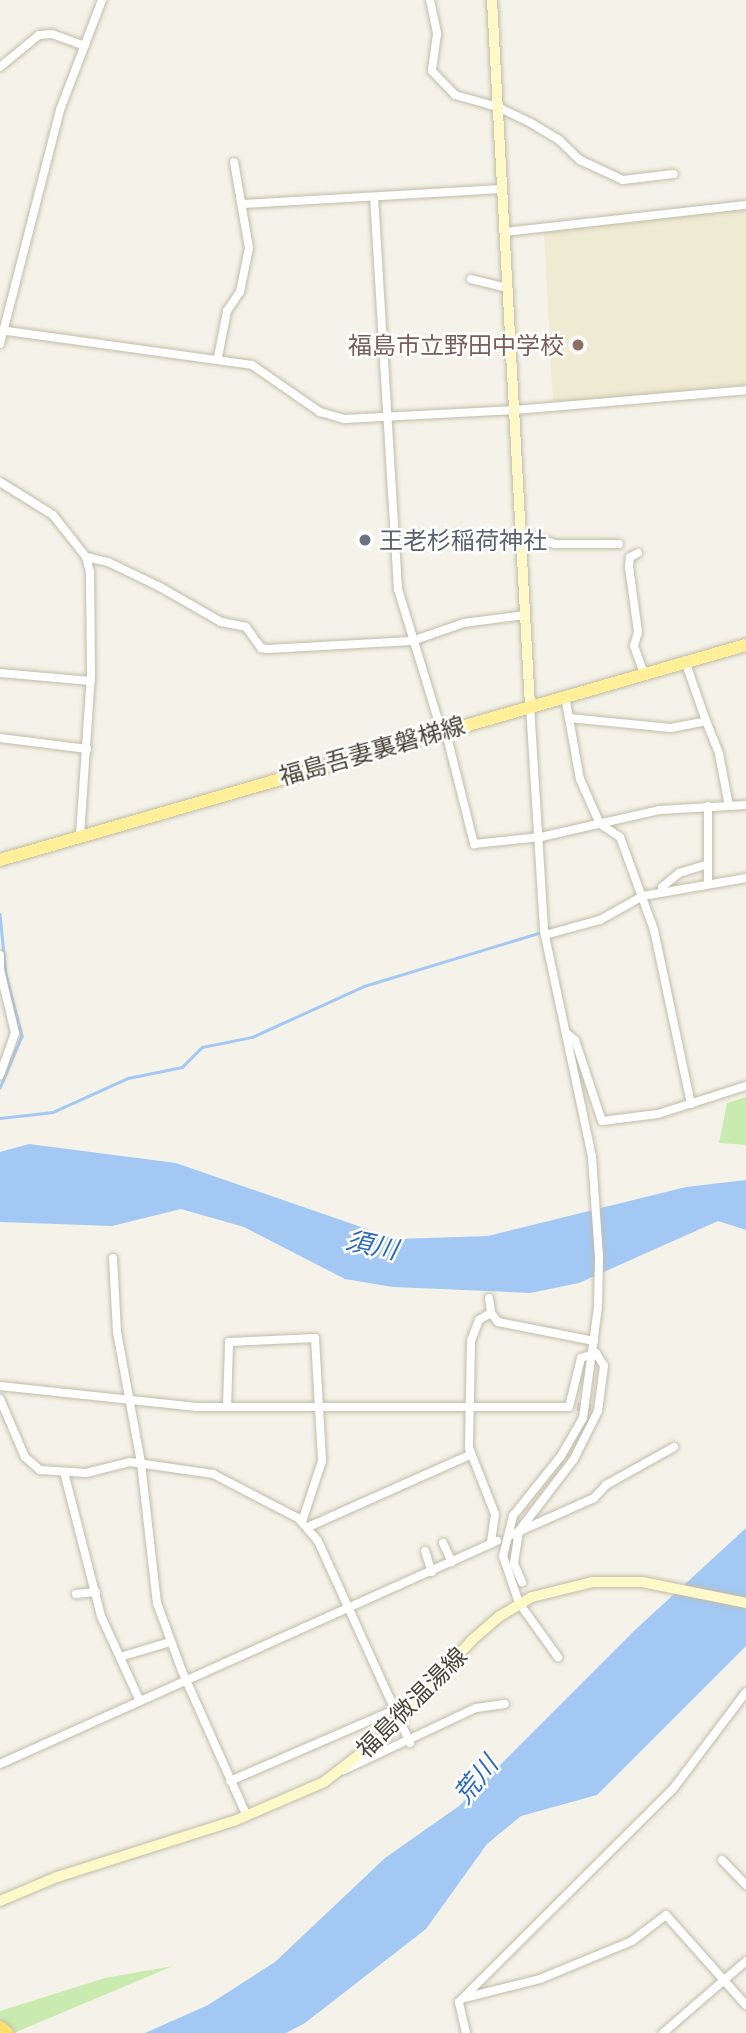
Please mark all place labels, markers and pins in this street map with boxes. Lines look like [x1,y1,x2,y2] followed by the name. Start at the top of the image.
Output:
[348,331,564,359] place label: 福島市立野田中学校
[570,337,586,353] marker: 福島市立野田中学校
[379,526,547,554] place label: 王老杉稲荷神社
[357,532,373,548] marker: 王老杉稲荷神社

